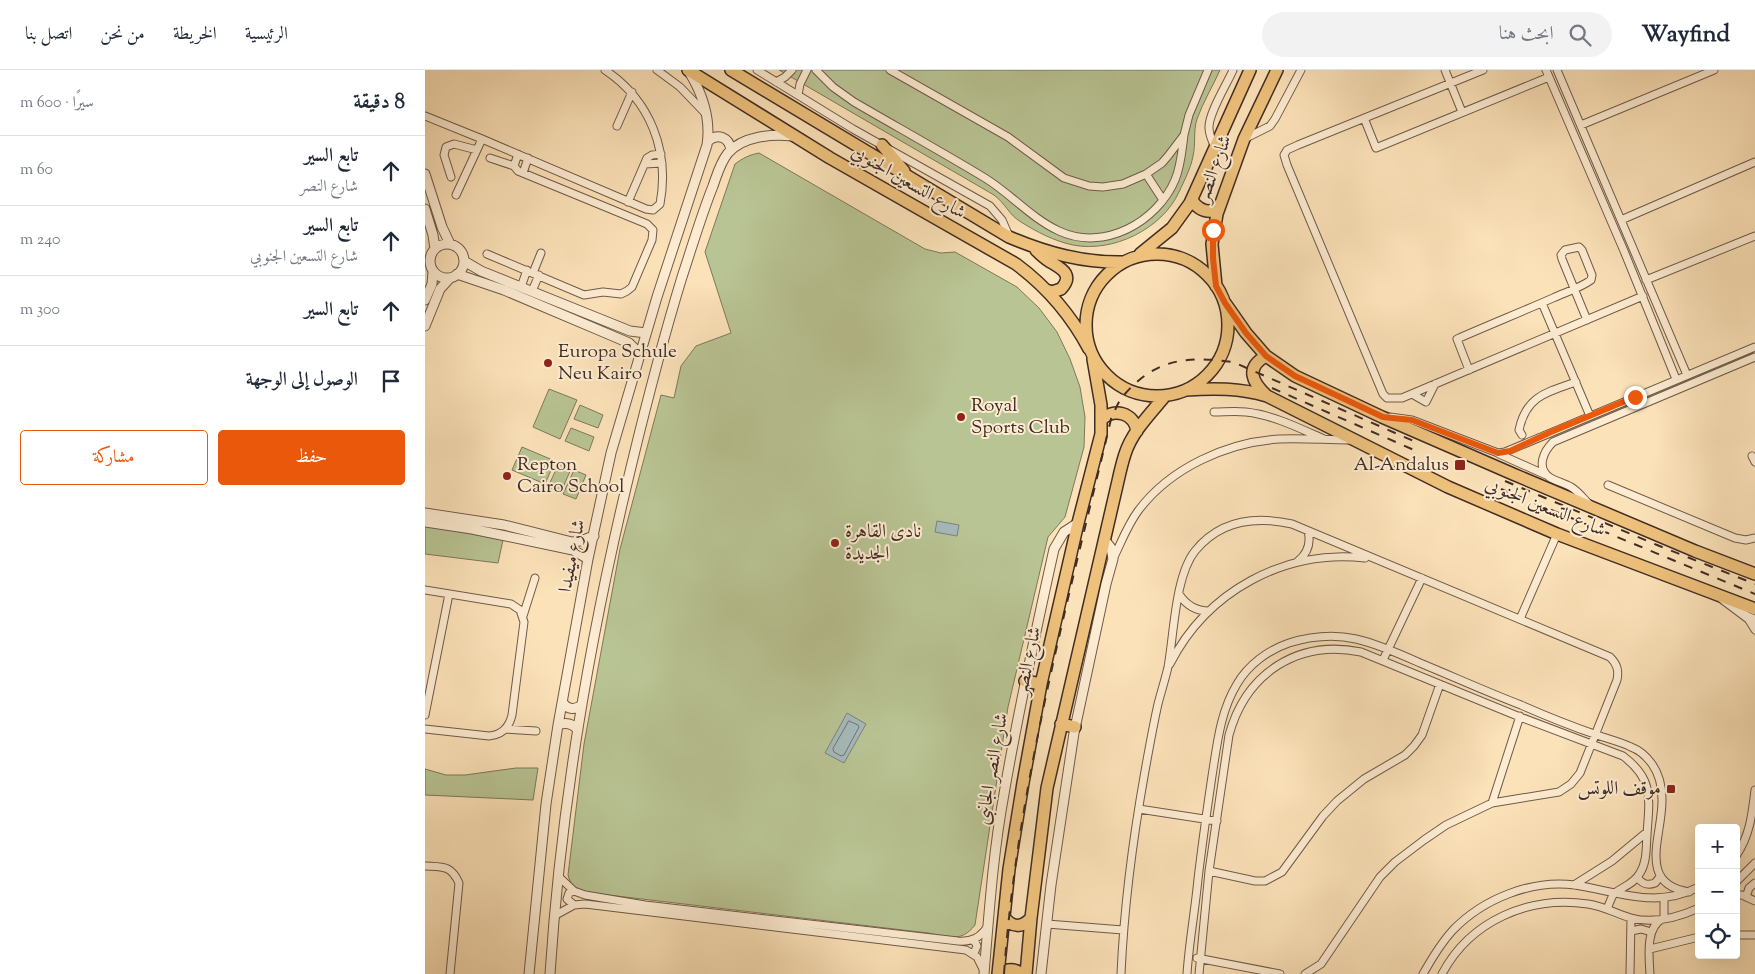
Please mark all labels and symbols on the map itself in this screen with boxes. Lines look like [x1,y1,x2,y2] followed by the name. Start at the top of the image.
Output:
[1190,132,1240,208] street label: شارع النصر
[846,139,970,227] street label: شارع التسعين الجنوبي
[1202,219,1225,242] route start
[558,339,677,388] place label: Europa Schule Neu Kairo
[542,357,554,369] marker: Europa Schule Neu Kairo
[1624,386,1647,409] route end
[971,393,1070,442] place label: Royal Sports Club
[955,411,967,423] marker: Royal Sports Club
[517,452,624,501] place label: Repton Cairo School
[1353,452,1449,479] place label: Al-Andalus
[1453,458,1467,472] marker: Al-Andalus
[501,470,513,482] marker: Repton Cairo School
[1481,471,1609,545] street label: شارع التسعين الجنوبي
[553,517,593,595] street label: شارع ميفيدا
[845,519,921,568] place label: نادى القاهرة الجديدة
[829,537,841,549] marker: نادى القاهرة الجديدة
[1008,624,1049,700] street label: شارع النصر
[970,711,1016,827] street label: شارع النصر الجانبى
[1578,776,1661,803] place label: موقف اللوتس
[1665,783,1677,795] marker: موقف اللوتس

